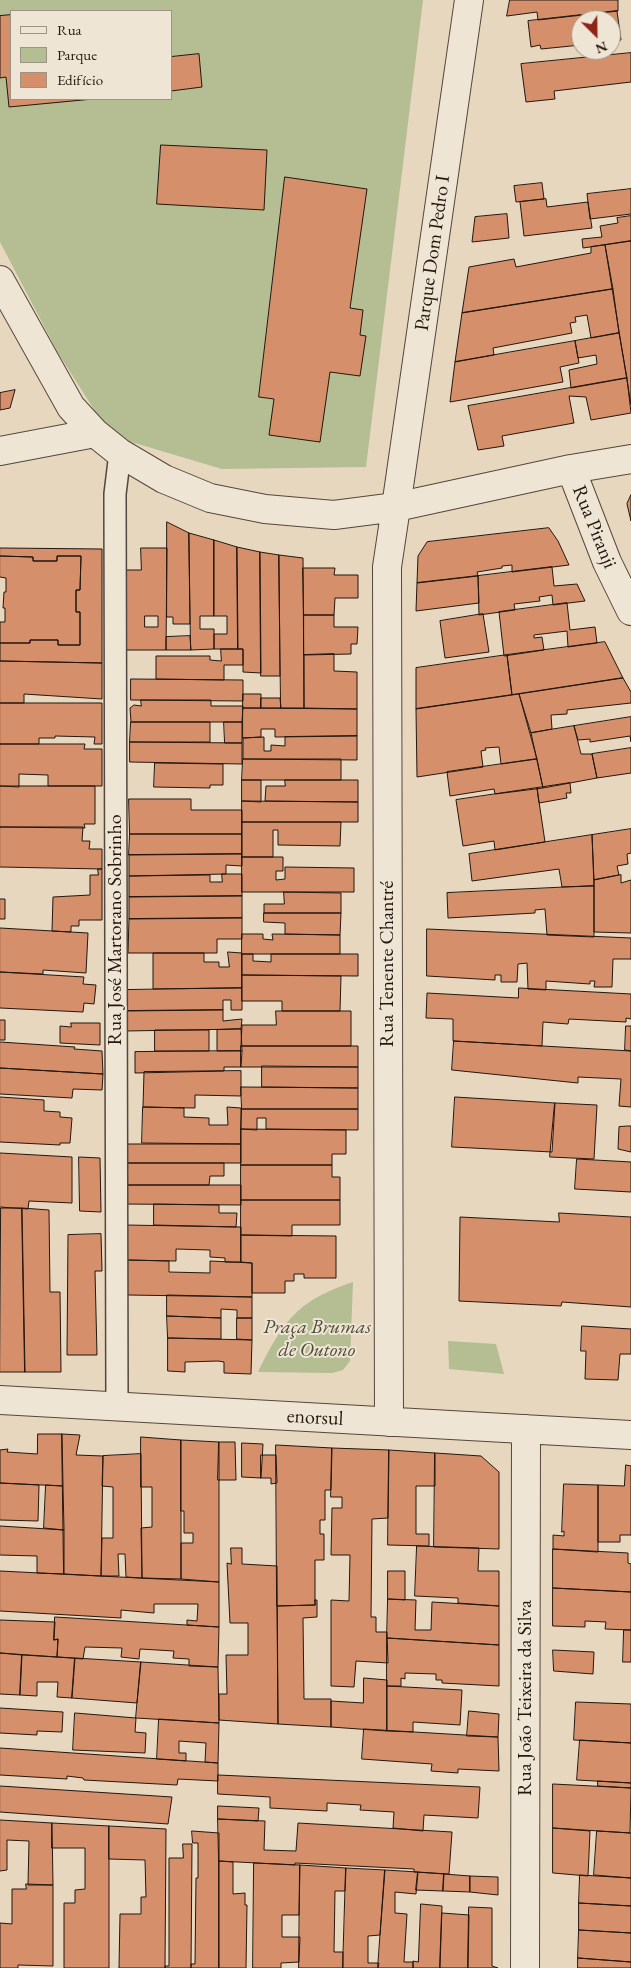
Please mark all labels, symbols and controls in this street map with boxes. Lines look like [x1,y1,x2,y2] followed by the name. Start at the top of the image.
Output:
[10,10,172,100] legend
[571,10,621,60] north arrow
[57,20,82,39] text: Rua
[593,37,610,58] text: N
[57,45,97,64] text: Parque
[57,70,103,89] text: Edifício
[410,174,456,332] street label: Parque Dom Pedro I
[567,482,621,572] street label: Rua Piranji
[104,814,128,1046] street label: Rua José Martorano Sobrinho
[376,881,400,1047] street label: Rua Tenente Chantré
[263,1316,371,1363] park label: Praça Brumas de Outono
[286,1405,344,1431] street label: enorsul
[514,1600,538,1796] street label: Rua João Teixeira da Silva

